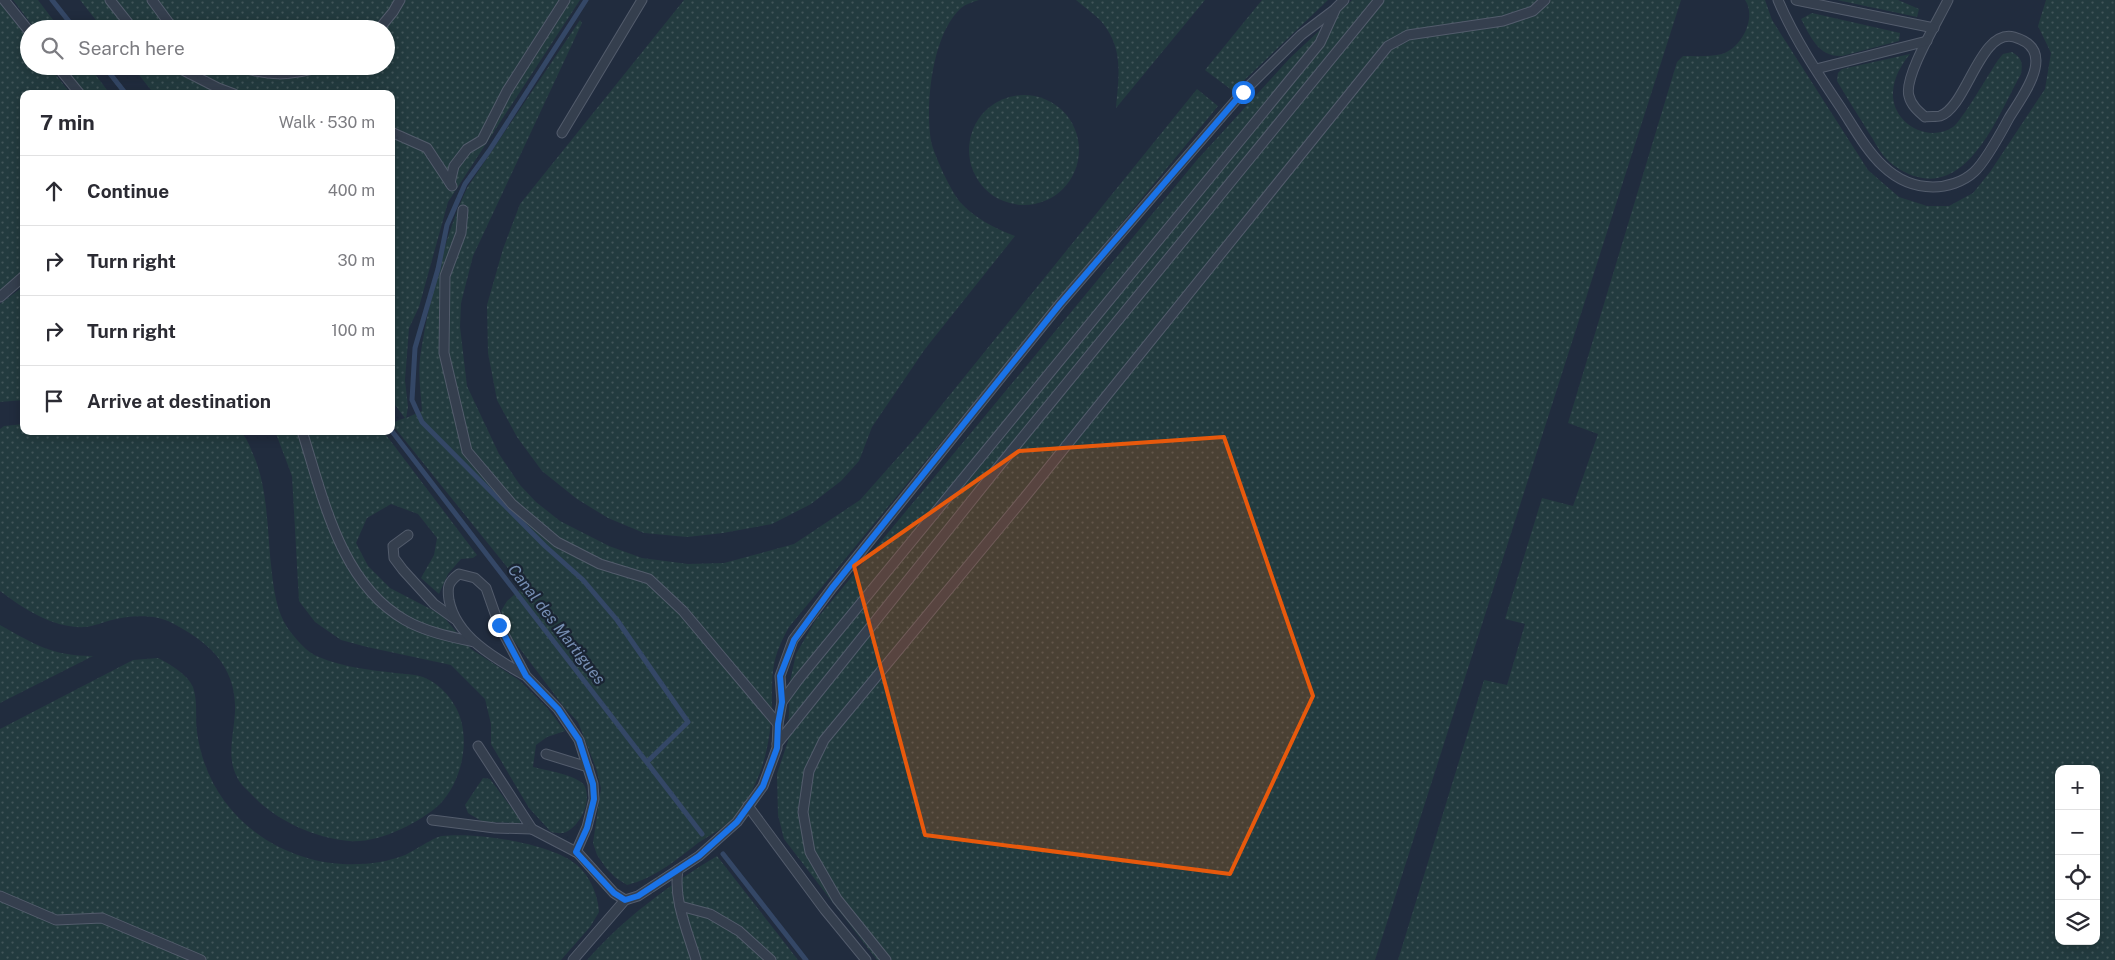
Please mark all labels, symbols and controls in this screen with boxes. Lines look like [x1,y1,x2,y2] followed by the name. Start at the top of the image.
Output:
[20,20,395,75] search box
[38,34,66,62] icon: search
[78,37,185,59] text: Search here
[1232,81,1255,104] route start
[40,110,95,135] text: 7 min
[279,113,375,132] text: Walk · 530 m
[40,177,68,205] icon: ahead
[87,180,169,202] text: Continue
[328,181,375,200] text: 400 m
[40,247,68,275] icon: right
[87,250,176,272] text: Turn right
[338,251,375,270] text: 30 m
[40,317,68,345] icon: right
[87,320,176,342] text: Turn right
[331,321,375,340] text: 100 m
[40,387,68,415] icon: arrive
[87,390,271,412] text: Arrive at destination
[504,561,609,688] water label: Canal des Martigues
[488,614,511,637] route end
[2055,765,2100,945] map controls
[2055,765,2100,810] button: +
[2055,810,2100,855] button: −
[2055,855,2100,900] button: locate
[2055,900,2100,945] button: layers

